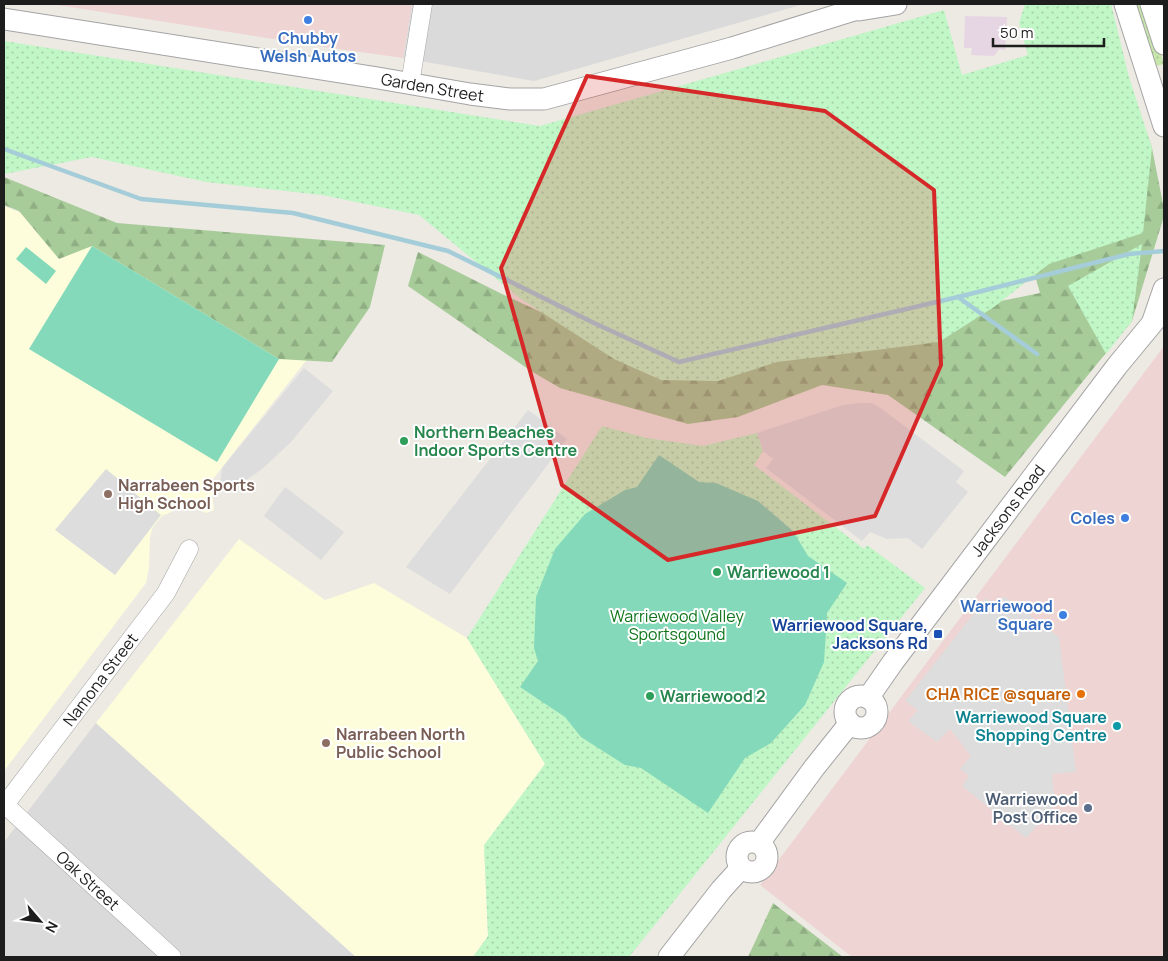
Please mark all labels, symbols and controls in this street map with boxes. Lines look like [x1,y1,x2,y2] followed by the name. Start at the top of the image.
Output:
[302,14,314,26] marker: Chubby Welsh Autos
[993,15,1104,47] scale bar
[1000,22,1034,43] text: 50 m
[260,27,356,67] place label: Chubby Welsh Autos
[379,68,485,107] street label: Garden Street
[414,421,577,461] place label: Northern Beaches Indoor Sports Centre
[398,435,410,447] marker: Northern Beaches Indoor Sports Centre
[966,460,1050,561] street label: Jacksons Road
[118,474,255,514] place label: Narrabeen Sports High School
[102,488,114,500] marker: Narrabeen Sports High School
[1071,507,1115,529] place label: Coles
[1119,512,1131,524] marker: Coles
[727,561,830,583] place label: Warriewood 1
[711,566,723,578] marker: Warriewood 1
[960,595,1053,635] place label: Warriewood Square
[610,605,745,645] park label: Warriewood Valley Sportsgound
[1057,609,1069,621] marker: Warriewood Square
[772,614,928,654] place label: Warriewood Square, Jacksons Rd
[58,628,143,730] street label: Namona Street
[932,628,944,640] marker: Warriewood Square, Jacksons Rd
[926,683,1071,705] place label: CHA RICE @square
[660,685,766,707] place label: Warriewood 2
[1075,688,1087,700] marker: CHA RICE @square
[644,690,656,702] marker: Warriewood 2
[955,706,1107,746] place label: Warriewood Square Shopping Centre
[1111,720,1123,732] marker: Warriewood Square Shopping Centre
[336,723,465,763] place label: Narrabeen North Public School
[320,737,332,749] marker: Narrabeen North Public School
[985,788,1078,828] place label: Warriewood Post Office
[1082,802,1094,814] marker: Warriewood Post Office
[51,846,124,915] street label: Oak Street
[15,896,65,946] north arrow
[41,918,63,936] text: N

